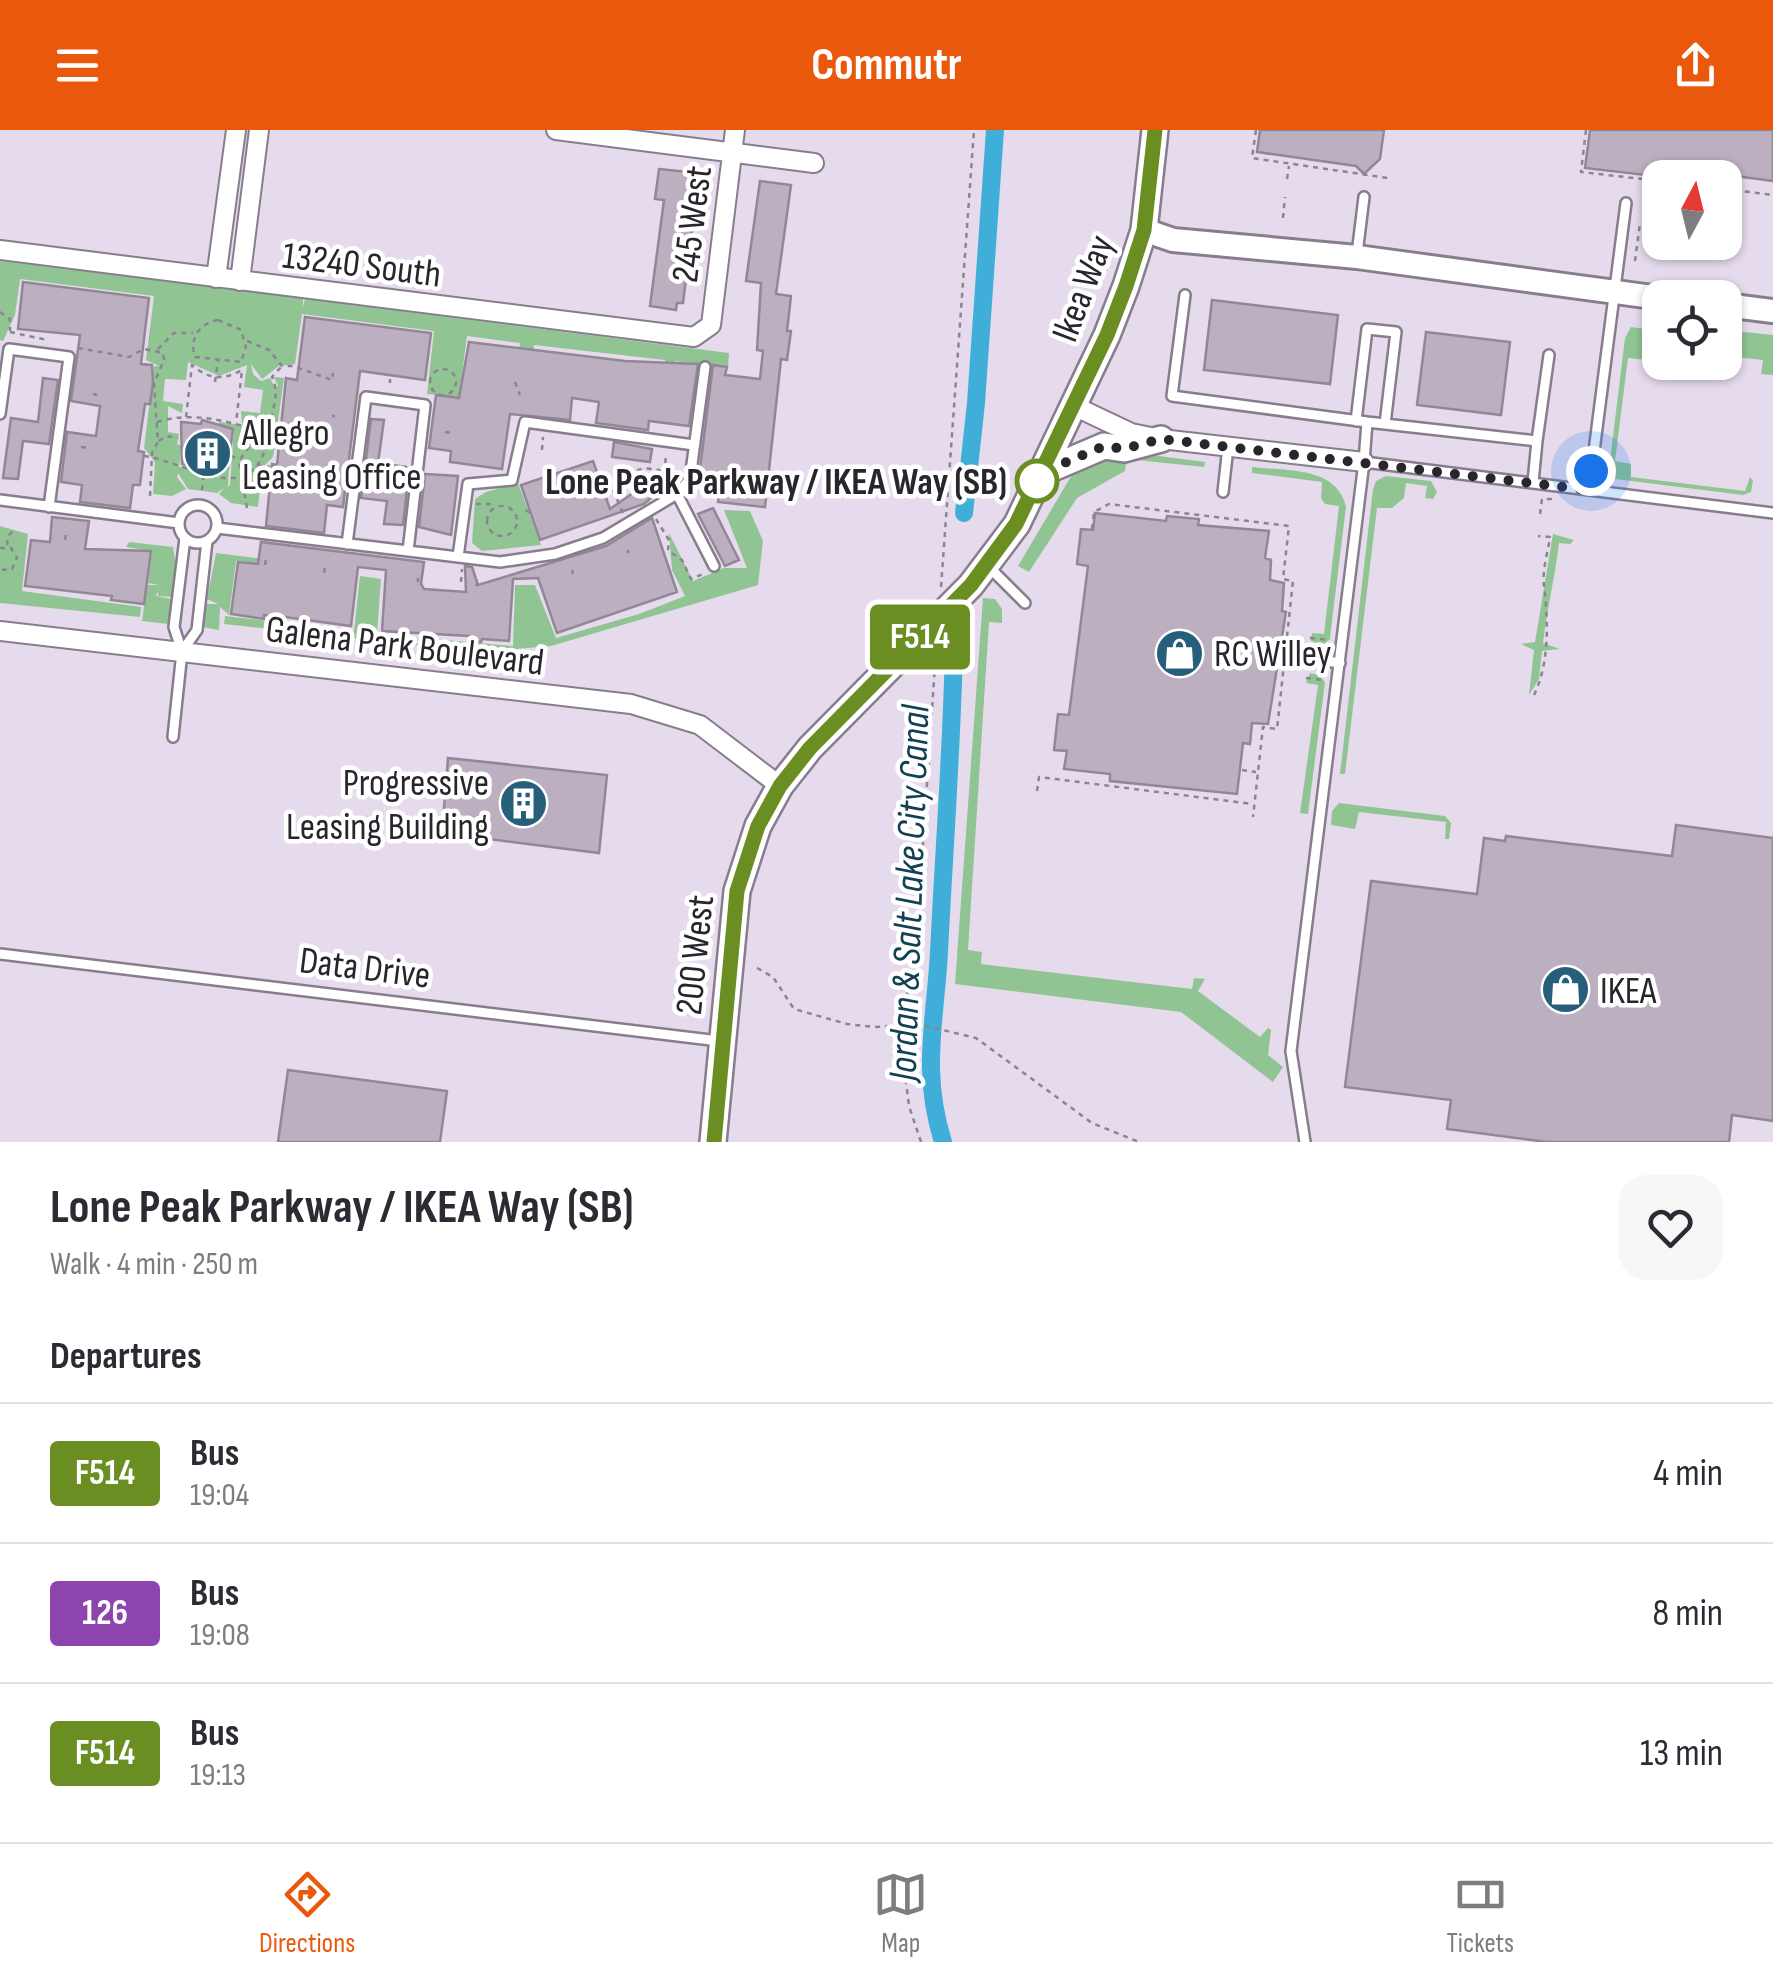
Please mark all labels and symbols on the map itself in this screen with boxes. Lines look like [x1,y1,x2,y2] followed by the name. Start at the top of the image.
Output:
[1642,160,1742,260] north arrow
[663,163,722,285] street label: 245 West
[1043,229,1124,348] street label: Ikea Way
[280,233,444,298] street label: 13240 South
[241,411,422,500] place label: Allegro Leasing Office
[181,428,233,480] building icon: Allegro Leasing Office
[1566,446,1616,496] your location
[545,460,1007,505] place label: Lone Peak Parkway / IKEA Way (SB)
[1016,460,1058,502] marker: Lone Peak Parkway / IKEA Way (SB)
[850,604,990,670] line badge: F514
[263,607,546,686] street label: Galena Park Boulevard
[1153,627,1205,679] shop icon: RC Willey
[1214,632,1332,677] place label: RC Willey
[879,702,941,1084] water label: Jordan & Salt Lake City Canal
[286,761,489,850] place label: Progressive Leasing Building
[498,778,550,830] building icon: Progressive Leasing Building
[667,893,724,1017] street label: 200 West
[297,938,433,999] street label: Data Drive
[1539,964,1591,1016] shop icon: IKEA
[1600,969,1657,1014] place label: IKEA

